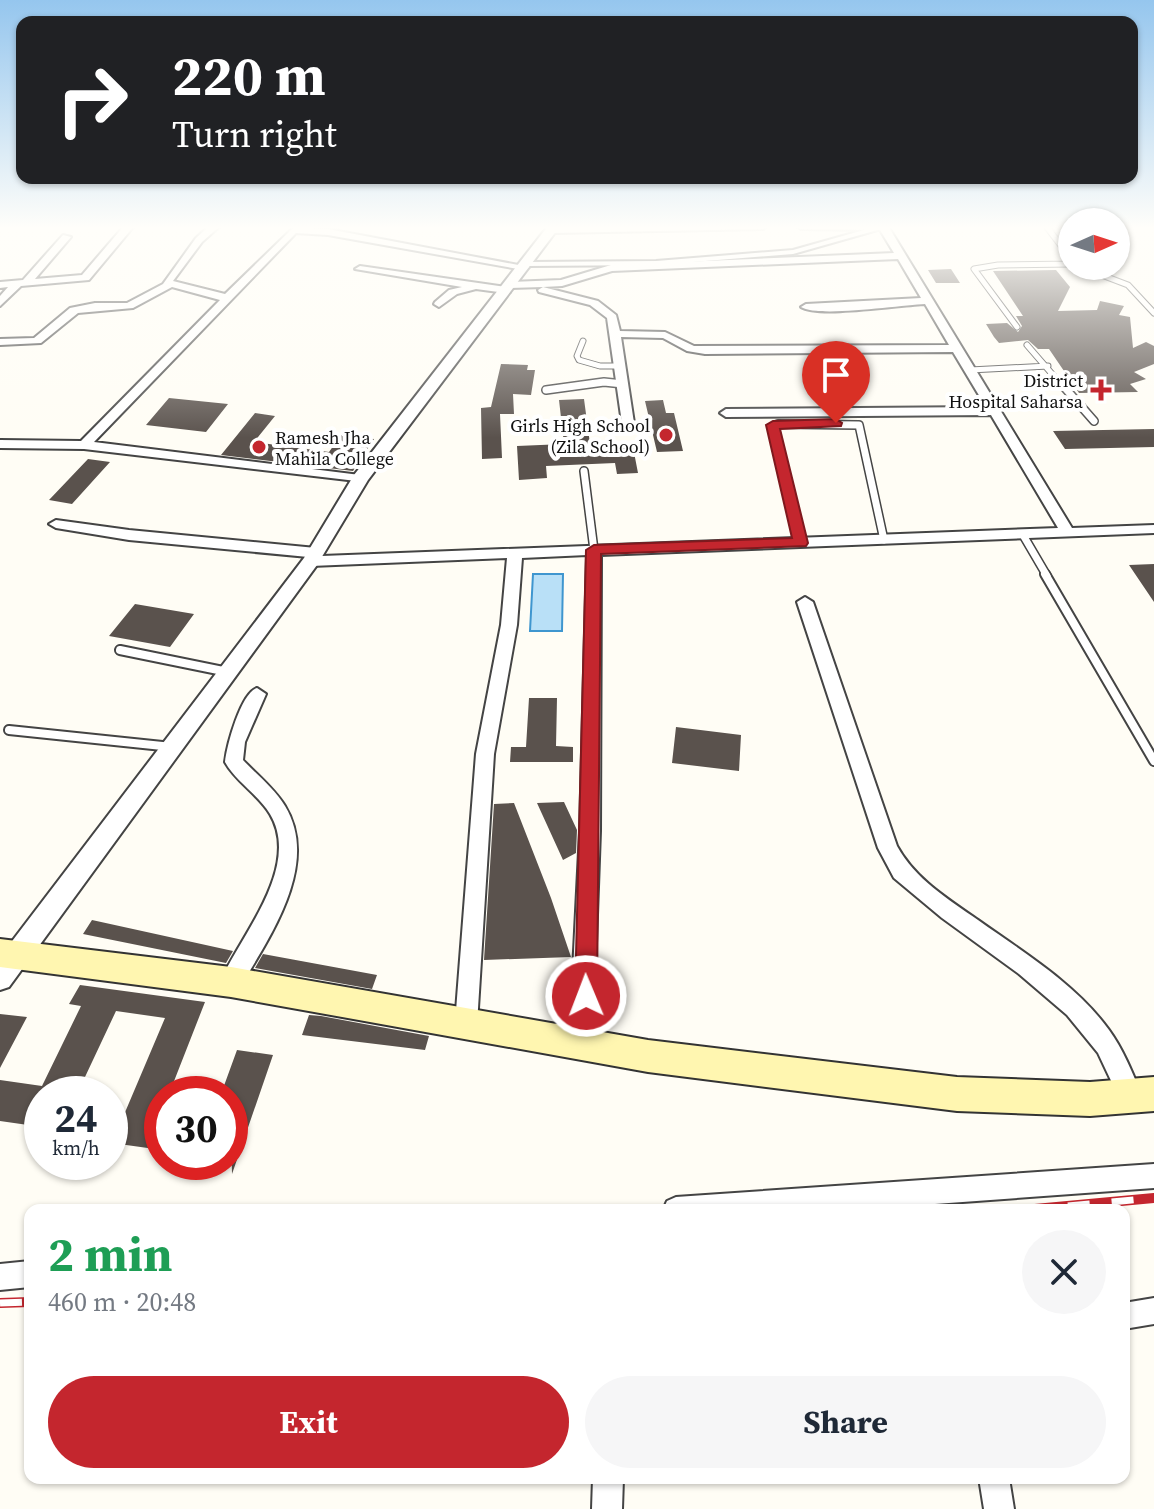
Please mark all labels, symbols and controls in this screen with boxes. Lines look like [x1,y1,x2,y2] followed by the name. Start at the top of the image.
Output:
[172,37,326,114] text: 220 m
[40,48,144,152] icon: right
[172,110,337,159] text: Turn right
[1058,208,1130,280] north arrow
[1058,208,1130,280] map controls
[802,341,870,423] pin
[814,353,858,397] icon: arrive
[949,368,1084,414] place label: District Hospital Saharsa
[1090,379,1112,401] marker: District Hospital Saharsa
[510,413,650,459] place label: Girls High School (Zila School)
[275,425,394,471] place label: Ramesh Jha Mahila College
[657,426,675,444] marker: Girls High School (Zila School)
[250,438,268,456] marker: Ramesh Jha Mahila College
[544,954,628,1038] position arrow
[144,1076,248,1180] speed limit sign: 30
[54,1091,98,1145] text: 24
[52,1134,100,1162] text: km/h
[48,1221,173,1287] text: 2 min
[1022,1230,1106,1314] button: close
[48,1284,196,1320] text: 460 m · 20:48
[48,1376,569,1468] button: Exit
[585,1376,1106,1468] button: Share

